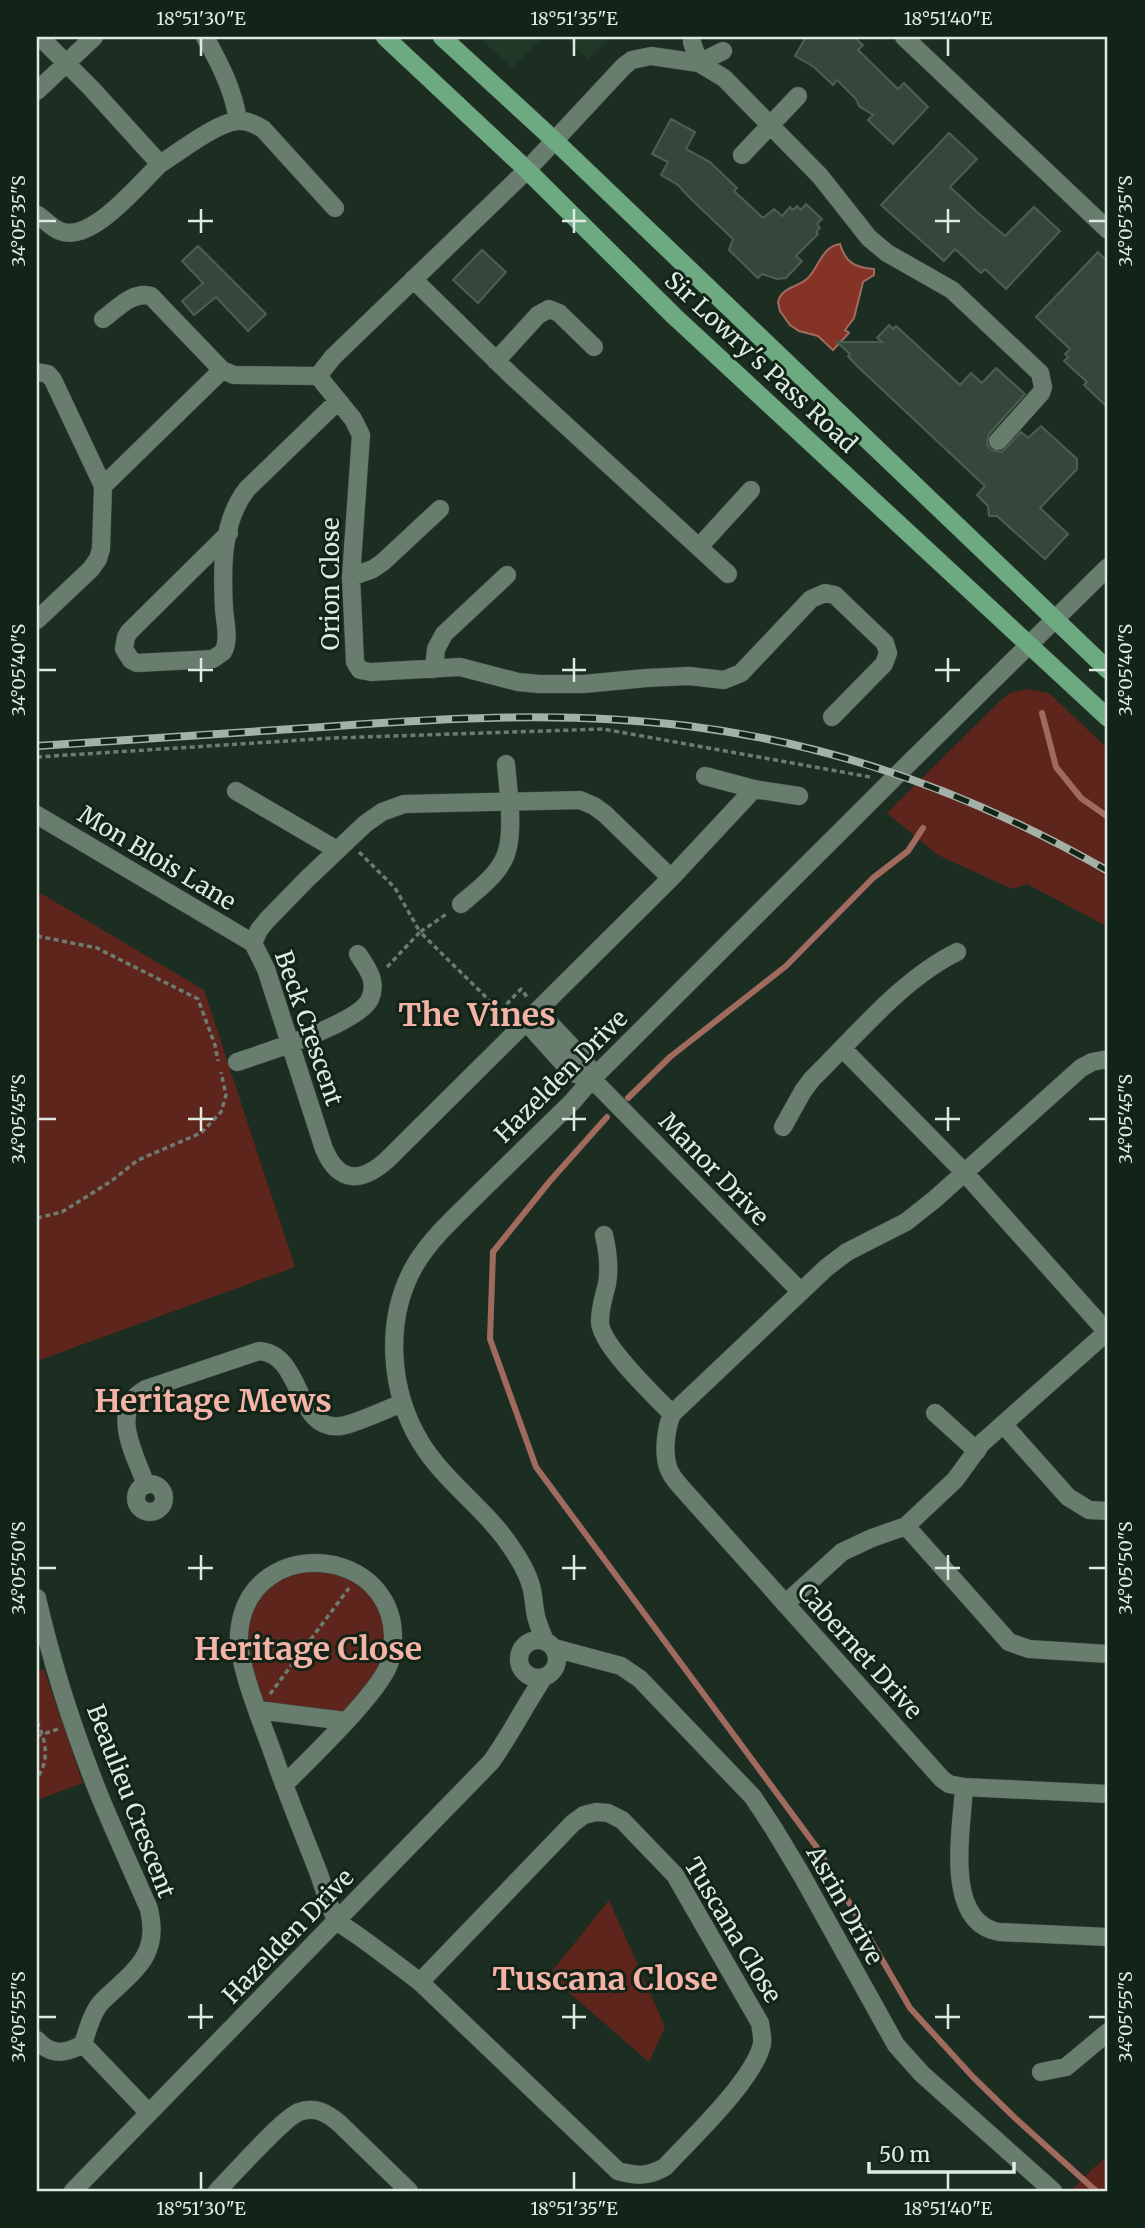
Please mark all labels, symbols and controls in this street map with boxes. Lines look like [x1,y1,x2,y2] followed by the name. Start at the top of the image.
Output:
[156,7,246,30] text: 18°51'30"E
[530,7,618,30] text: 18°51'35"E
[904,7,993,30] text: 18°51'40"E
[7,175,30,267] text: 34°05'35"S
[1114,175,1137,267] text: 34°05'35"S
[658,265,864,459] street label: Sir Lowry's Pass Road
[315,518,346,650] street label: Orion Close
[7,623,30,716] text: 34°05'40"S
[1114,623,1137,716] text: 34°05'40"S
[73,799,241,917] street label: Mon Blois Lane
[268,946,350,1110] street label: Beck Crescent
[398,995,556,1035] district label: The Vines
[488,1003,634,1149] street label: Hazelden Drive
[7,1074,30,1164] text: 34°05'45"S
[1114,1074,1137,1164] text: 34°05'45"S
[652,1106,776,1232] street label: Manor Drive
[94,1381,332,1421] district label: Heritage Mews
[7,1521,30,1615] text: 34°05'50"S
[1114,1521,1137,1615] text: 34°05'50"S
[791,1576,929,1726] street label: Cabernet Drive
[194,1629,422,1669] district label: Heritage Close
[80,1700,182,1903] street label: Beaulieu Crescent
[799,1839,890,1970] street label: Asrin Drive
[677,1852,789,2008] street label: Tuscana Close
[216,1862,360,2010] street label: Hazelden Drive
[492,1959,718,1999] district label: Tuscana Close
[7,1971,30,2063] text: 34°05'55"S
[1114,1971,1137,2063] text: 34°05'55"S
[869,2130,1014,2174] scale bar
[879,2141,930,2168] text: 50 m
[156,2197,246,2220] text: 18°51'30"E
[530,2197,618,2220] text: 18°51'35"E
[904,2197,993,2220] text: 18°51'40"E

